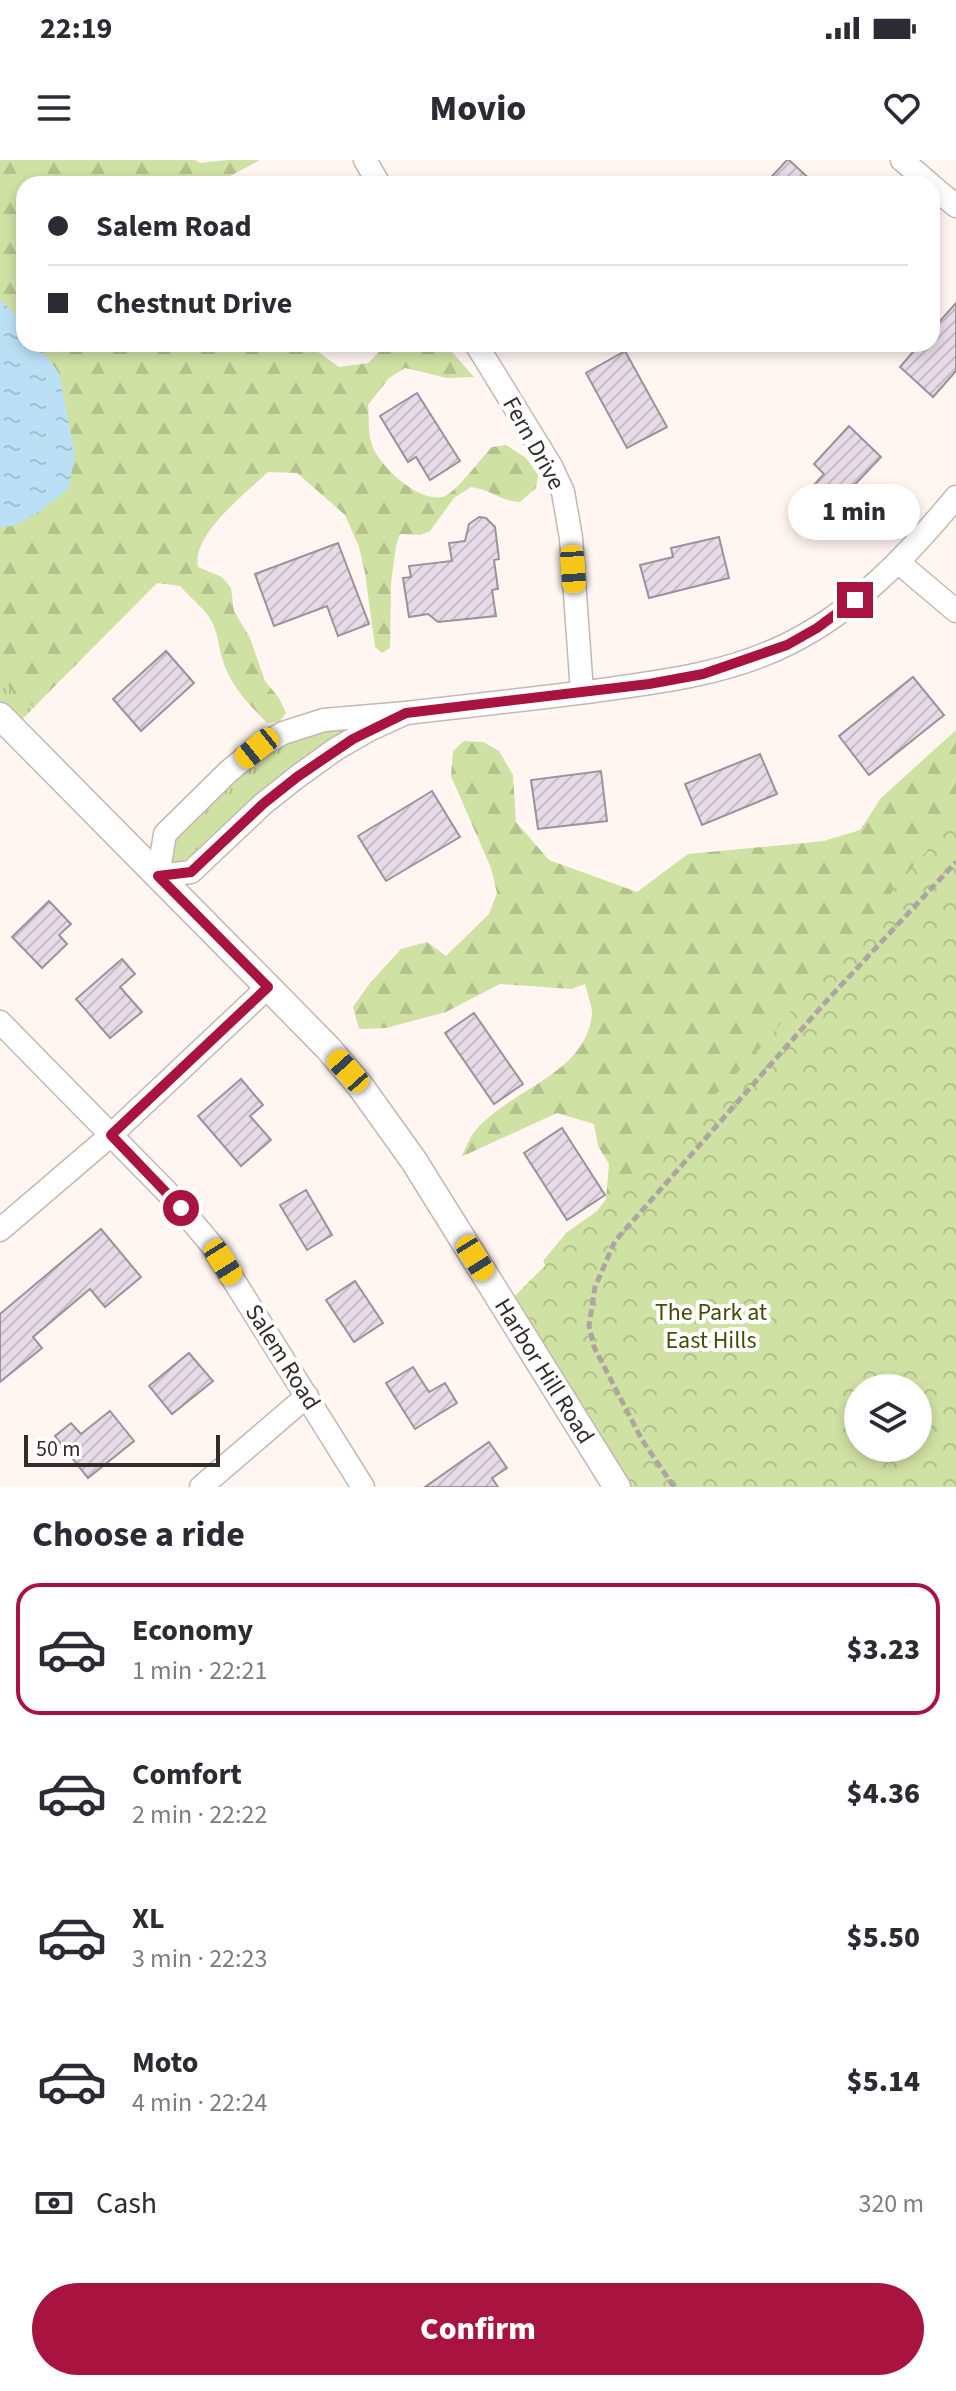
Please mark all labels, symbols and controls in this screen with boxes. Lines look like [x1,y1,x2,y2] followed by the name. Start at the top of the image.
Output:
[40,7,112,50] text: 22:19
[430,83,526,134] text: Movio
[32,86,76,130] icon: menu
[880,86,924,130] icon: heart
[96,205,252,248] text: Salem Road
[96,282,292,325] text: Chestnut Drive
[494,390,574,496] street label: Fern Drive
[789,484,921,540] callout: 1 min
[822,493,886,530] text: 1 min
[559,544,587,594] car
[837,582,873,618] route end
[231,724,283,772] car
[323,1045,373,1097] car
[163,1190,199,1226] route start
[452,1231,498,1285] car
[200,1235,246,1289] car
[486,1292,603,1451] street label: Harbor Hill Road
[655,1295,767,1358] park label: The Park at East Hills
[236,1297,329,1417] street label: Salem Road
[844,1374,932,1462] map controls
[844,1374,932,1462] button: layers
[24,1431,220,1467] scale bar
[36,1433,81,1465] text: 50 m
[32,1509,245,1560] text: Choose a ride
[132,1609,253,1652] text: Economy
[36,1613,108,1685] icon: car
[847,1628,920,1671] text: $3.23
[132,1652,267,1689] text: 1 min · 22:21
[132,1753,242,1796] text: Comfort
[36,1757,108,1829] icon: car
[847,1772,920,1815] text: $4.36
[132,1796,267,1833] text: 2 min · 22:22
[132,1897,165,1940] text: XL
[36,1901,108,1973] icon: car
[847,1916,920,1959] text: $5.50
[132,1940,267,1977] text: 3 min · 22:23
[132,2041,198,2084] text: Moto
[36,2045,108,2117] icon: car
[847,2060,920,2103] text: $5.14
[132,2084,267,2121] text: 4 min · 22:24
[32,2181,76,2225] icon: cash
[96,2182,157,2225] text: Cash
[858,2185,924,2222] text: 320 m
[32,2283,924,2375] button: Confirm

